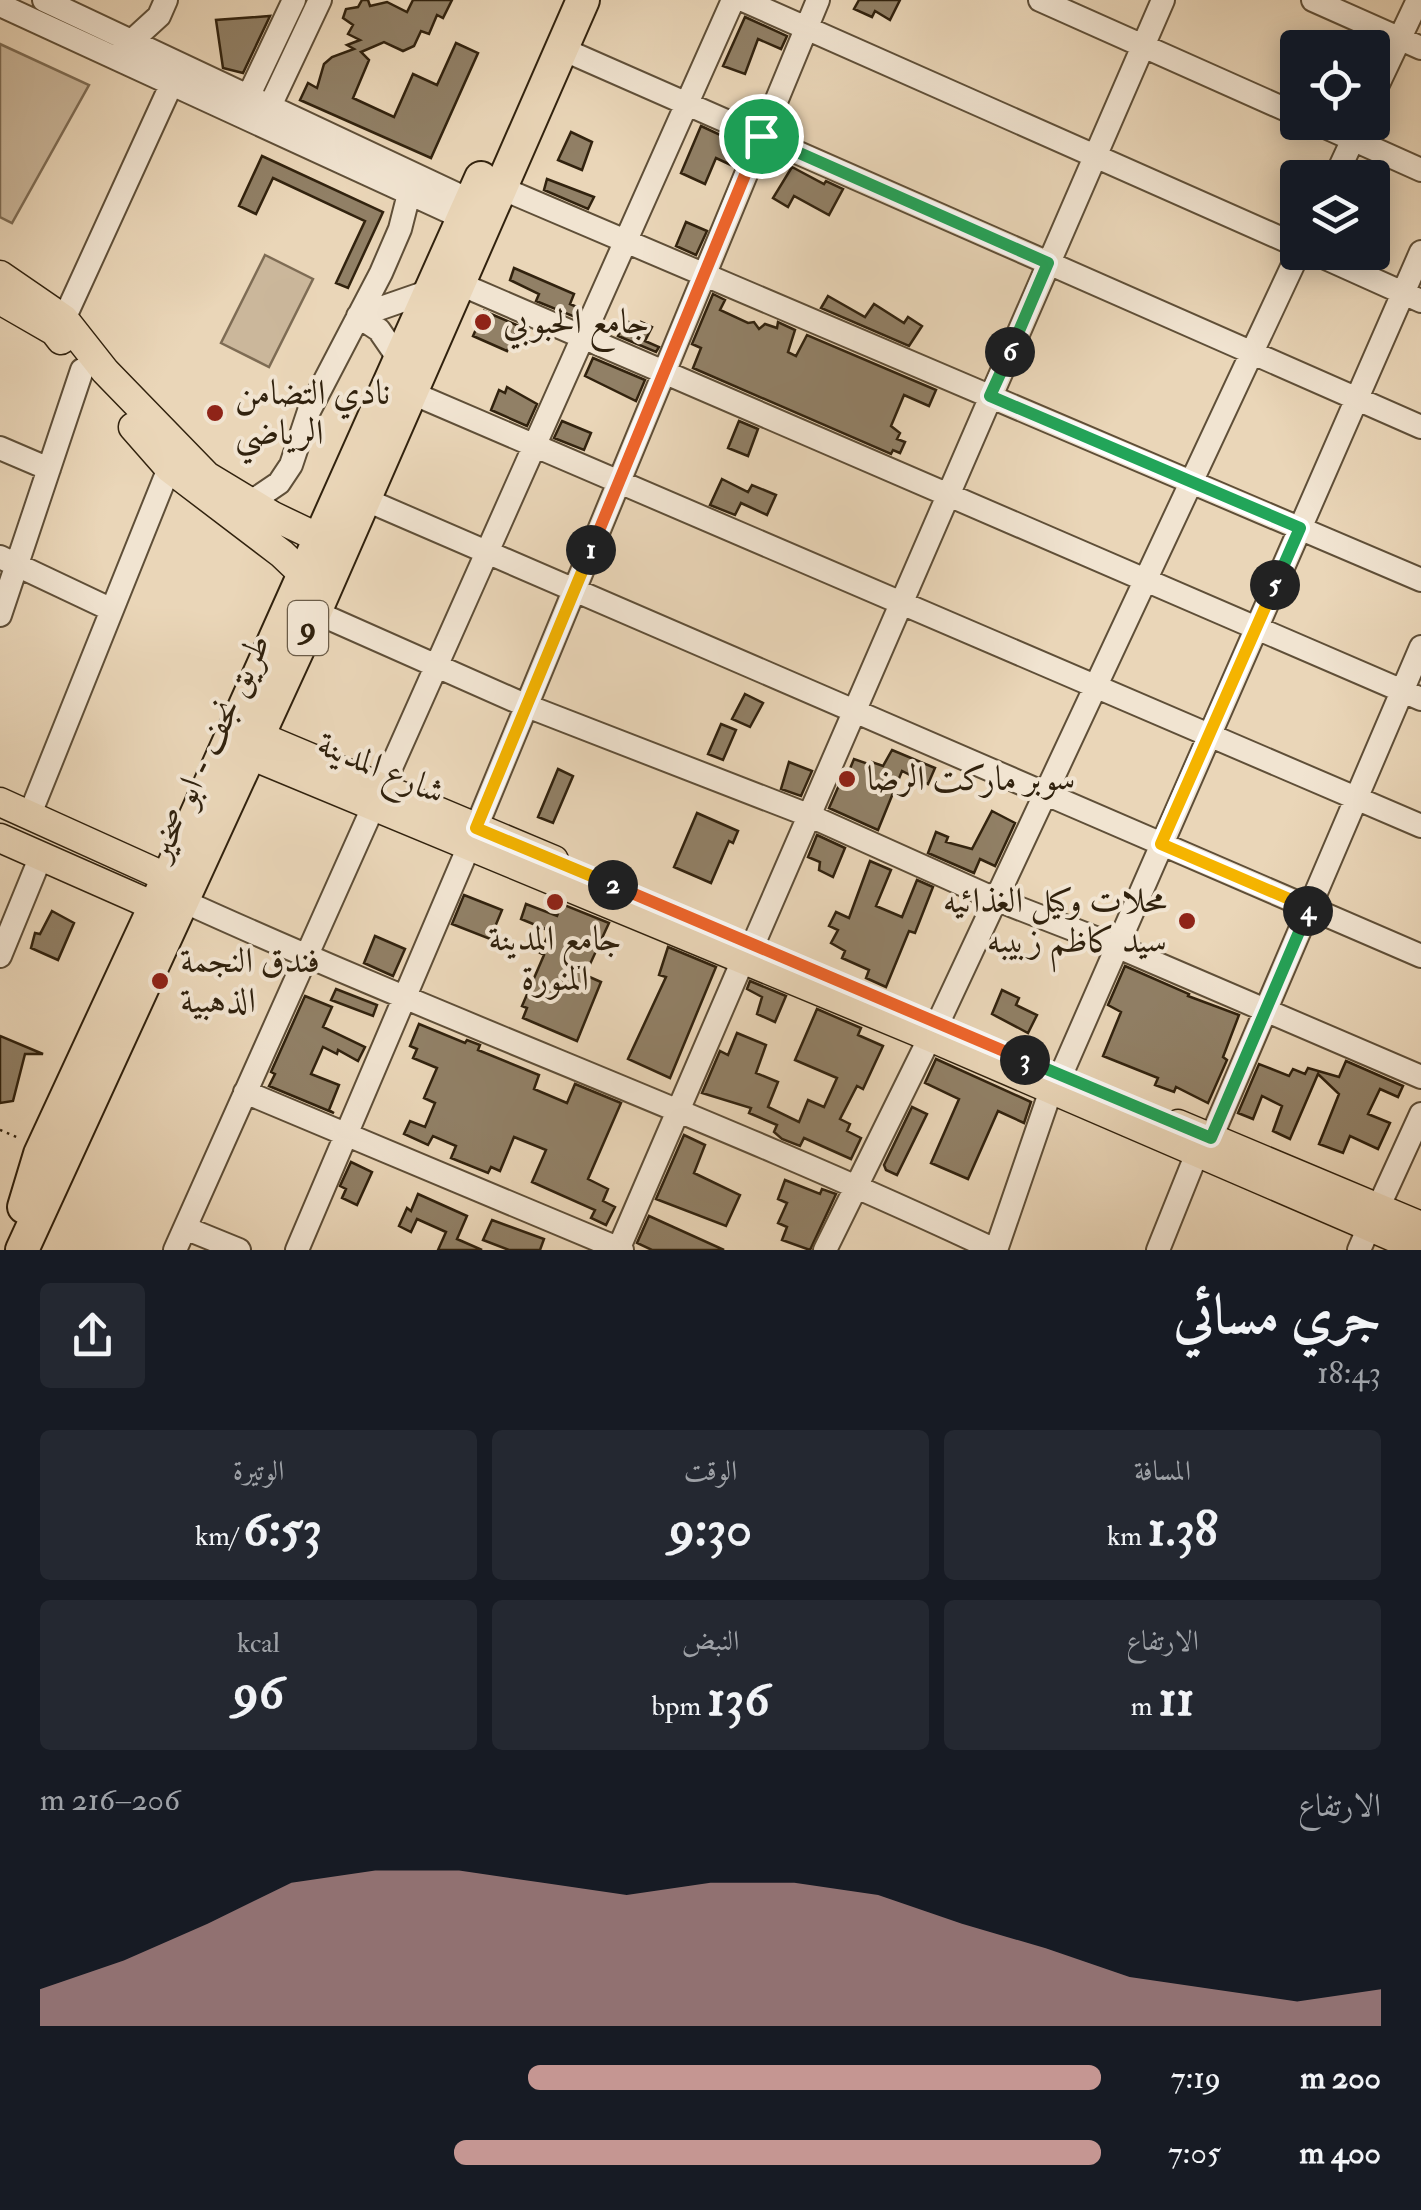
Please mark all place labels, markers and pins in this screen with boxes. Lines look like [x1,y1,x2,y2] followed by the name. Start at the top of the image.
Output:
[719,94,804,179] pin
[503,300,649,352] place label: جامع الحبوبي
[472,311,494,333] marker: جامع الحبوبي
[985,327,1035,377] pin: 6
[235,371,390,465] place label: نادي التضامن الرياضي
[204,402,226,424] marker: نادي التضامن الرياضي
[566,525,616,575] pin: 1
[1250,560,1300,610] pin: 5
[867,757,1076,801] place label: سوبر ماركت الرضا
[836,768,858,790] marker: سوبر ماركت الرضا
[588,860,638,910] pin: 2
[943,879,1167,973] place label: محلات وكيل الغذائيه سيد كاظم زبيبه
[1283,886,1333,936] pin: 4
[544,891,566,913] marker: جامع المدينة المنورة
[1176,910,1198,932] marker: محلات وكيل الغذائيه سيد كاظم زبيبه
[488,917,622,1001] place label: جامع المدينة المنورة
[180,939,320,1023] place label: فندق النجمة الذهبية
[149,970,171,992] marker: فندق النجمة الذهبية
[1000,1035,1050,1085] pin: 3

